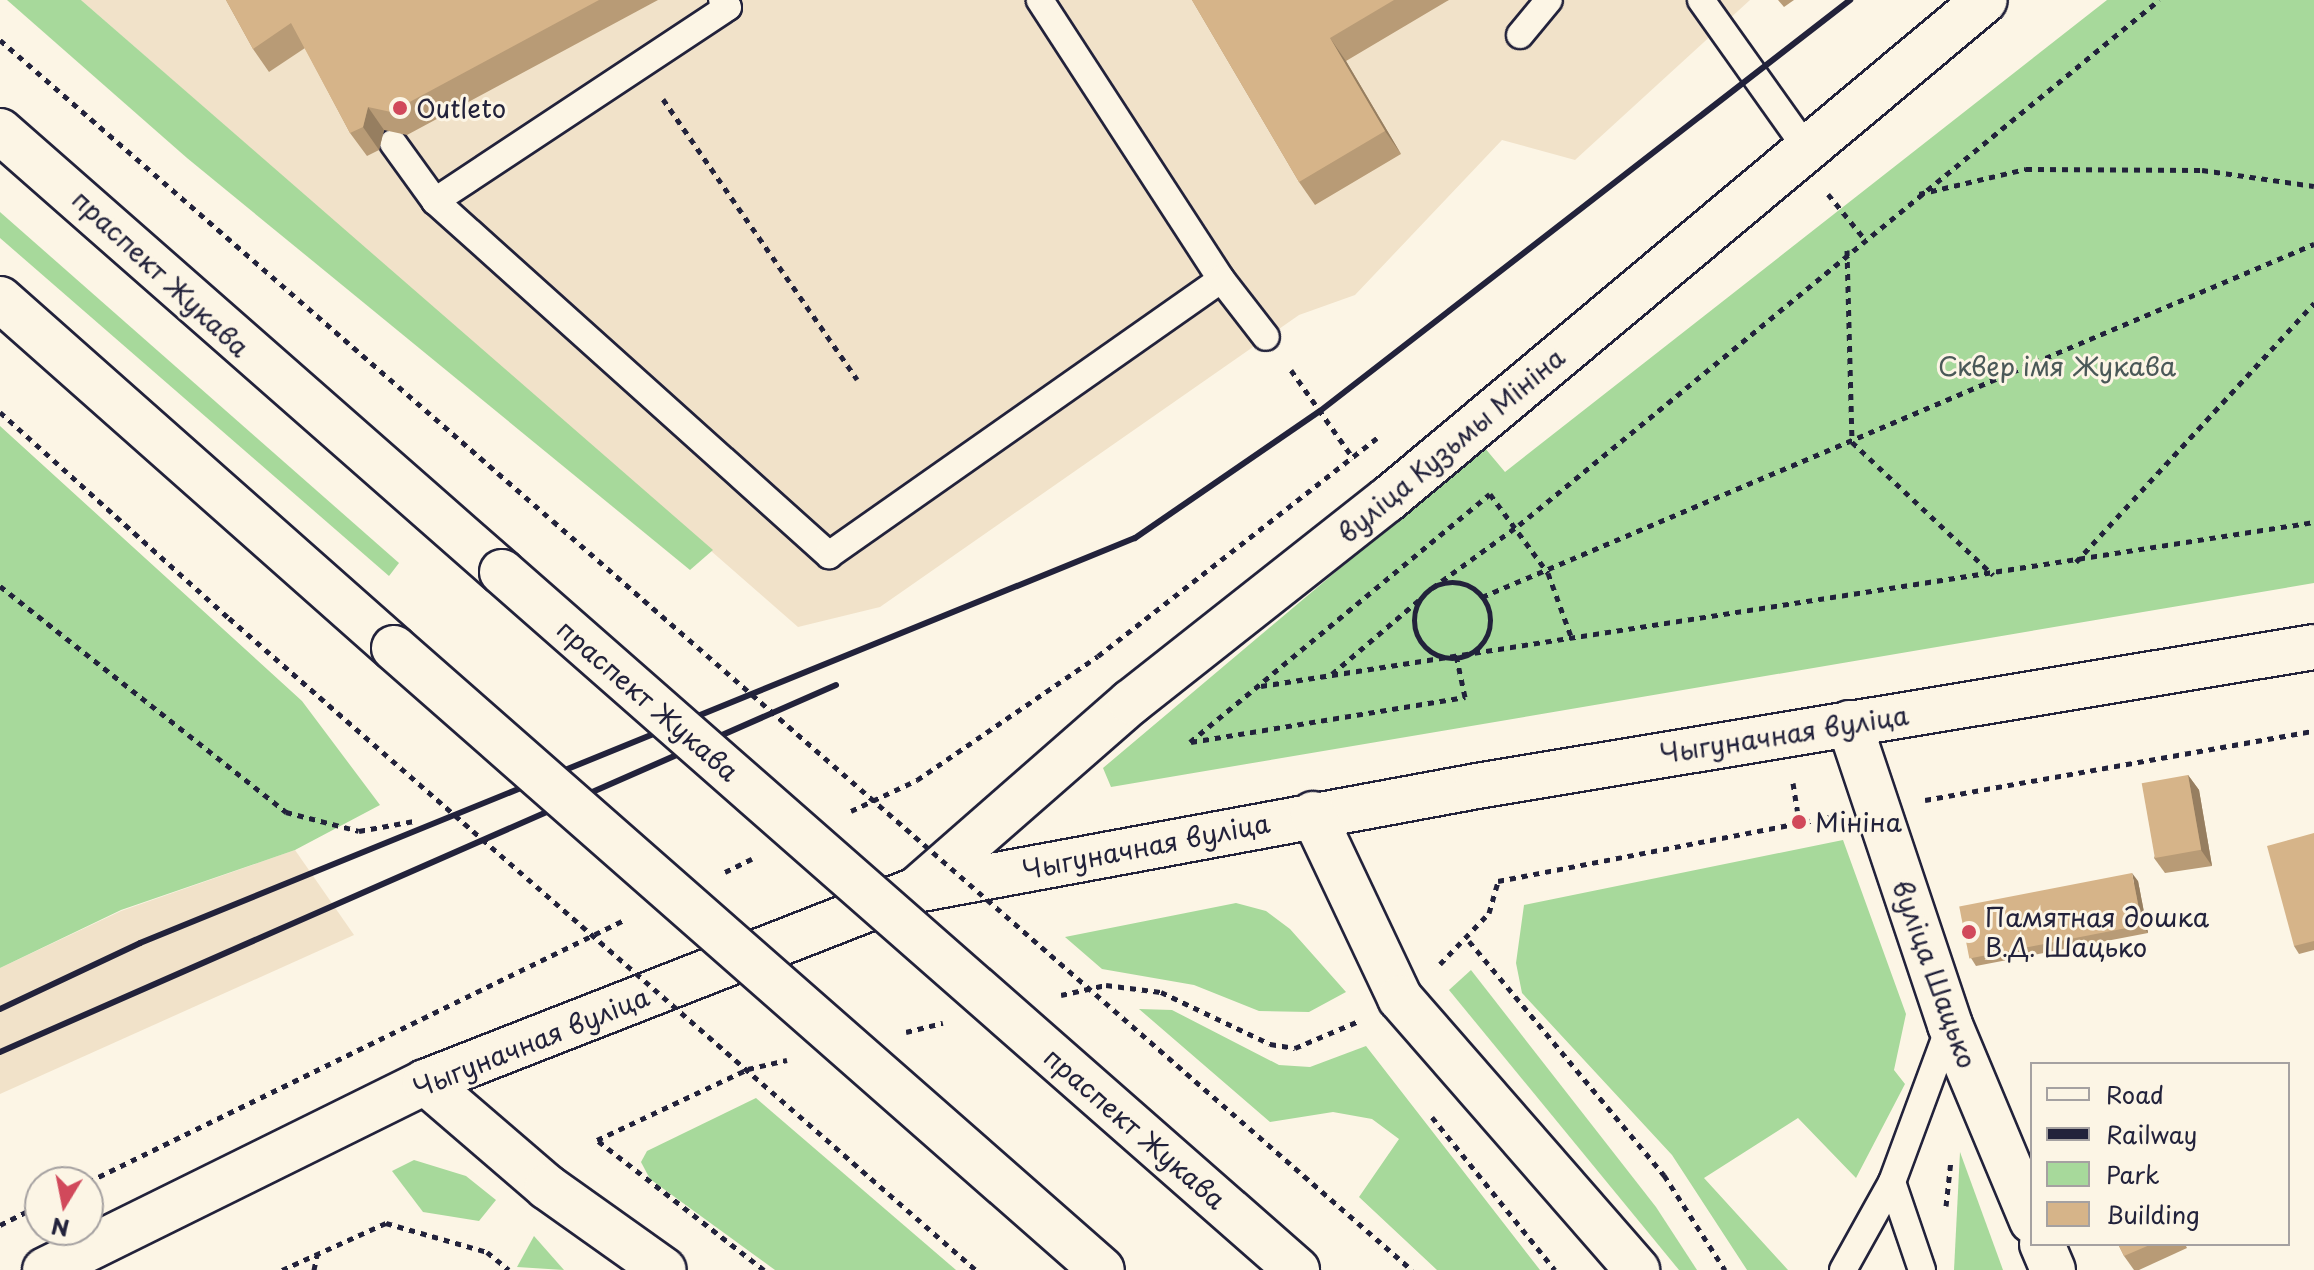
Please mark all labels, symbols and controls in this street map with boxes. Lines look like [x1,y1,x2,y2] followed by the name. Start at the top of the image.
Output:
[416,92,506,124] place label: Outleto
[391,99,409,117] marker: Outleto
[66,183,256,363] street label: праспект Жукава
[1331,341,1571,549] street label: вуліца Кузьмы Мініна
[1936,350,2178,382] park label: Сквер імя Жукава
[551,613,745,787] street label: праспект Жукава
[1657,699,1911,769] street label: Чыгуначная вуліца
[1815,806,1902,838] place label: Мініна
[1019,807,1273,885] street label: Чыгуначная вуліца
[1790,813,1808,831] marker: Мініна
[1887,876,1983,1072] street label: вуліца Шацько
[1985,901,2210,962] place label: Памятная дошка В.Д. Шацько
[1960,923,1978,941] marker: Памятная дошка В.Д. Шацько
[408,980,654,1104] street label: Чыгуначная вуліца
[1038,1041,1232,1215] street label: праспект Жукава
[2030,1062,2290,1246] legend
[2106,1076,2164,1112] text: Road
[2106,1116,2197,1152] text: Railway
[2106,1156,2160,1192] text: Park
[24,1166,104,1246] north arrow
[2106,1196,2200,1232] text: Building
[49,1210,72,1246] text: N

